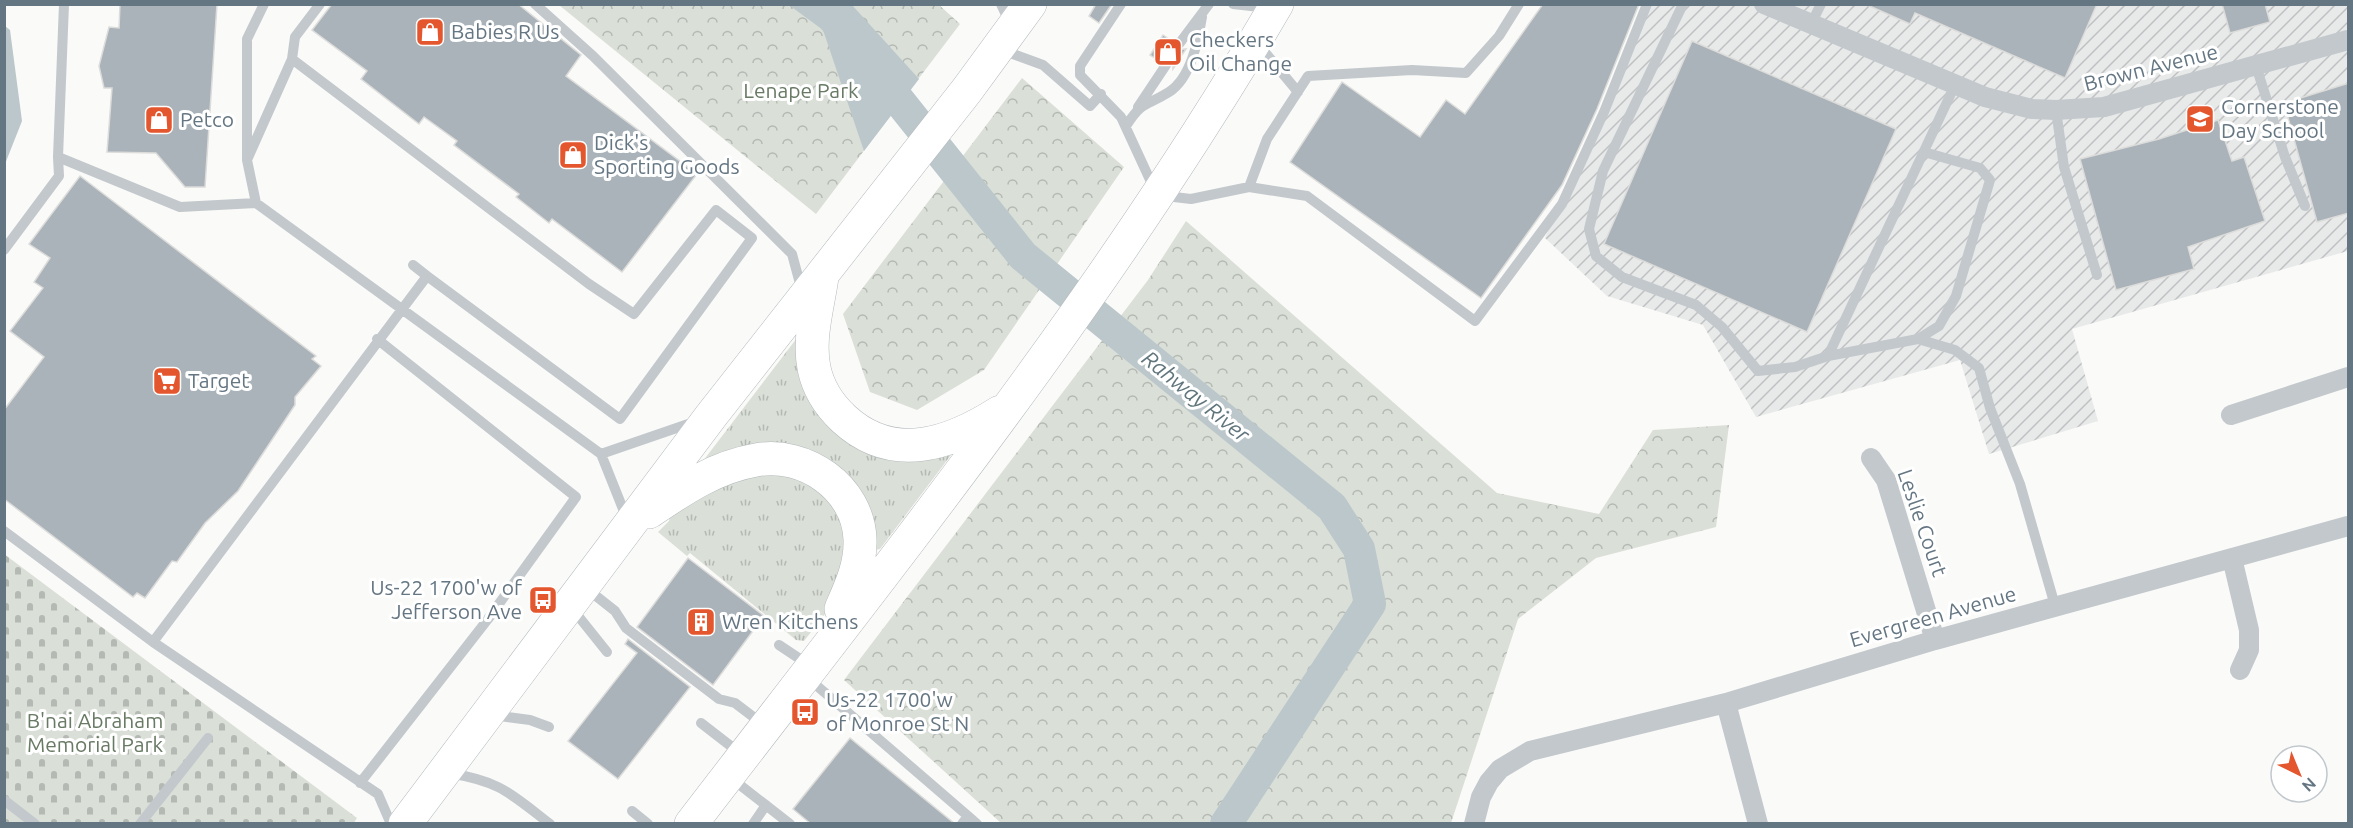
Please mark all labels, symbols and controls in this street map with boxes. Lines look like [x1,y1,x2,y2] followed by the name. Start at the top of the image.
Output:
[414,16,446,48] shop icon: Babies R Us
[451,19,559,43] place label: Babies R Us
[1189,27,1292,75] place label: Checkers Oil Change
[1152,36,1184,68] shop icon: Checkers Oil Change
[2081,39,2220,95] street label: Brown Avenue
[743,78,859,102] park label: Lenape Park
[2221,94,2339,142] place label: Cornerstone Day School
[2184,103,2216,135] school or university icon: Cornerstone Day School
[143,104,175,136] shop icon: Petco
[180,107,234,131] place label: Petco
[594,130,740,178] place label: Dick's Sporting Goods
[557,139,589,171] shop icon: Dick's Sporting Goods
[1138,345,1255,447] water label: Rahway River
[151,365,183,397] supermarket icon: Target
[188,368,250,392] place label: Target
[1893,466,1952,579] street label: Leslie Court
[370,575,523,623] place label: Us-22 1700'w of Jefferson Ave
[1847,581,2019,651] street label: Evergreen Avenue
[527,584,559,616] bus stop icon: Us-22 1700'w of Jefferson Ave
[685,606,717,638] building icon: Wren Kitchens
[722,609,858,633] place label: Wren Kitchens
[826,687,969,735] place label: Us-22 1700'w of Monroe St N
[789,696,821,728] bus stop icon: Us-22 1700'w of Monroe St N
[27,708,163,756] park label: B'nai Abraham Memorial Park
[2269,744,2329,804] north arrow
[2299,774,2320,796] text: N

